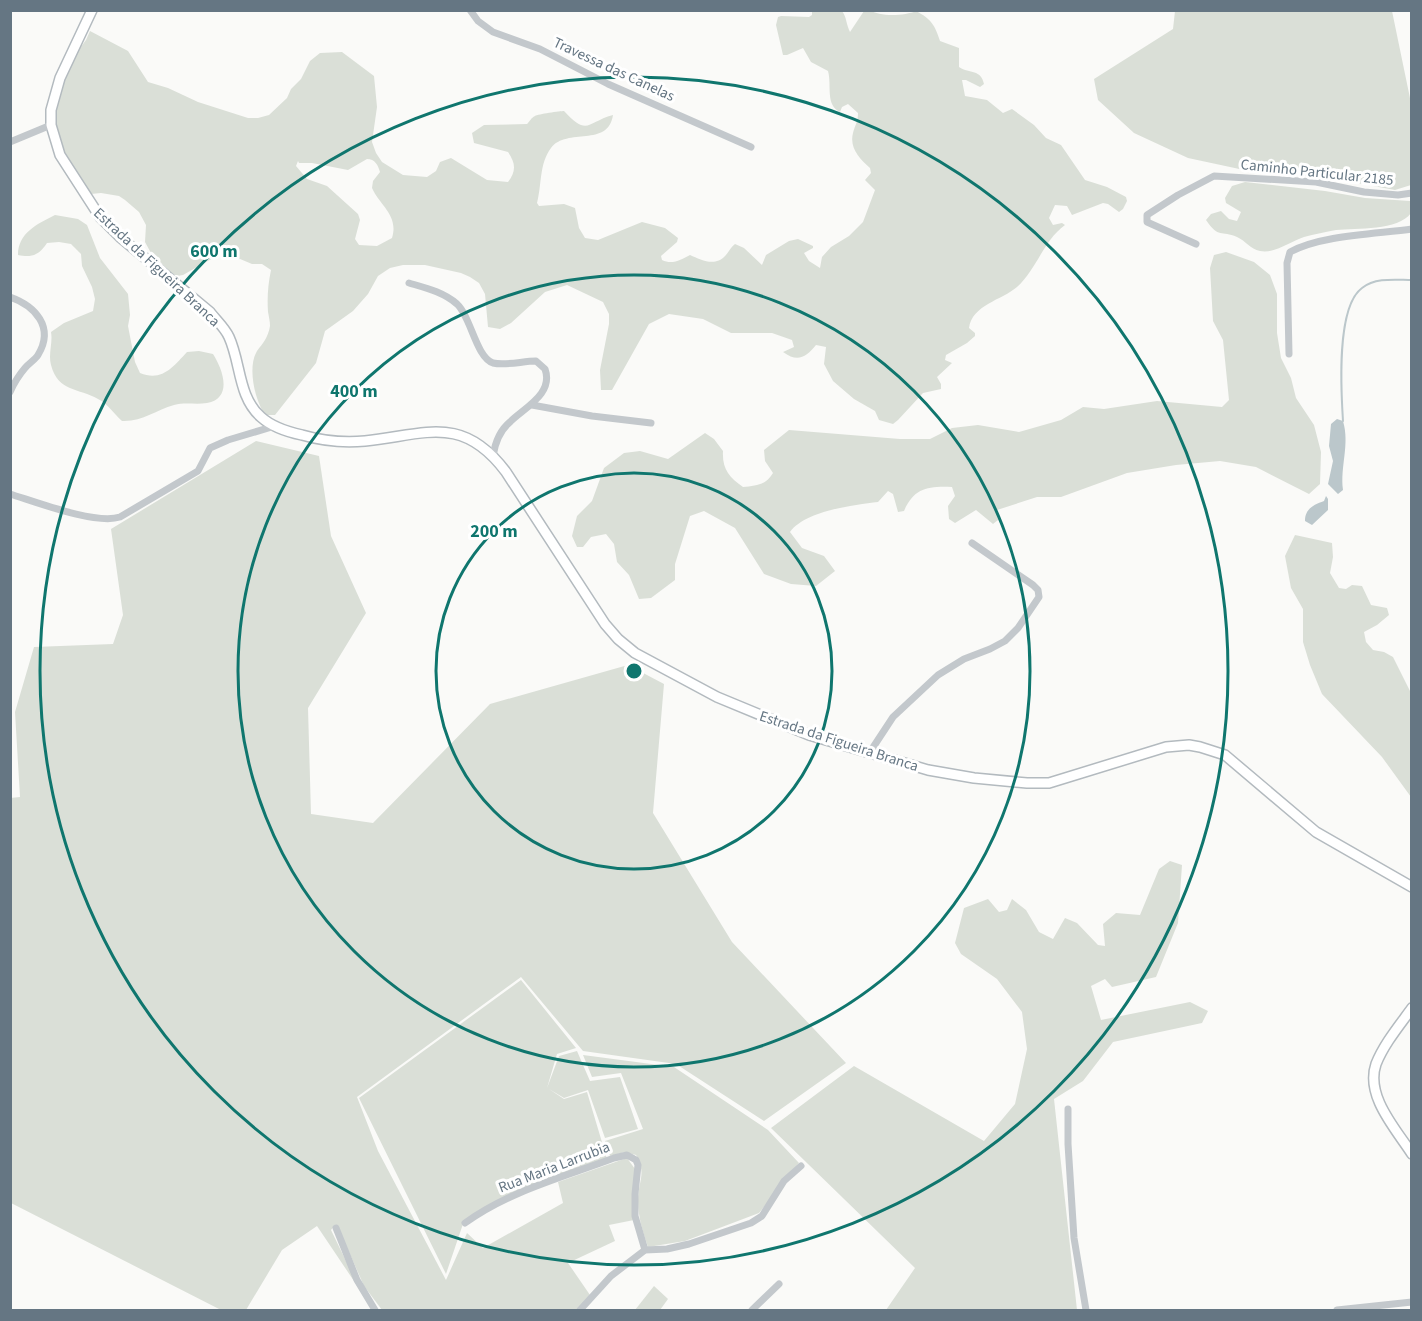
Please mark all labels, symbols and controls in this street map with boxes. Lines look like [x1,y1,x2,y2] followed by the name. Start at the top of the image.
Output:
[550,32,678,107] street label: Travessa das Canelas
[1239,154,1394,191] street label: Caminho Particular 2185
[89,203,225,332] street label: Estrada da Figueira Branca
[190,239,238,264] text: 600 m
[330,379,378,404] text: 400 m
[470,519,518,544] text: 200 m
[624,661,644,681] centre of rings
[757,706,921,777] street label: Estrada da Figueira Branca
[495,1136,613,1198] street label: Rua Maria Larrubia

